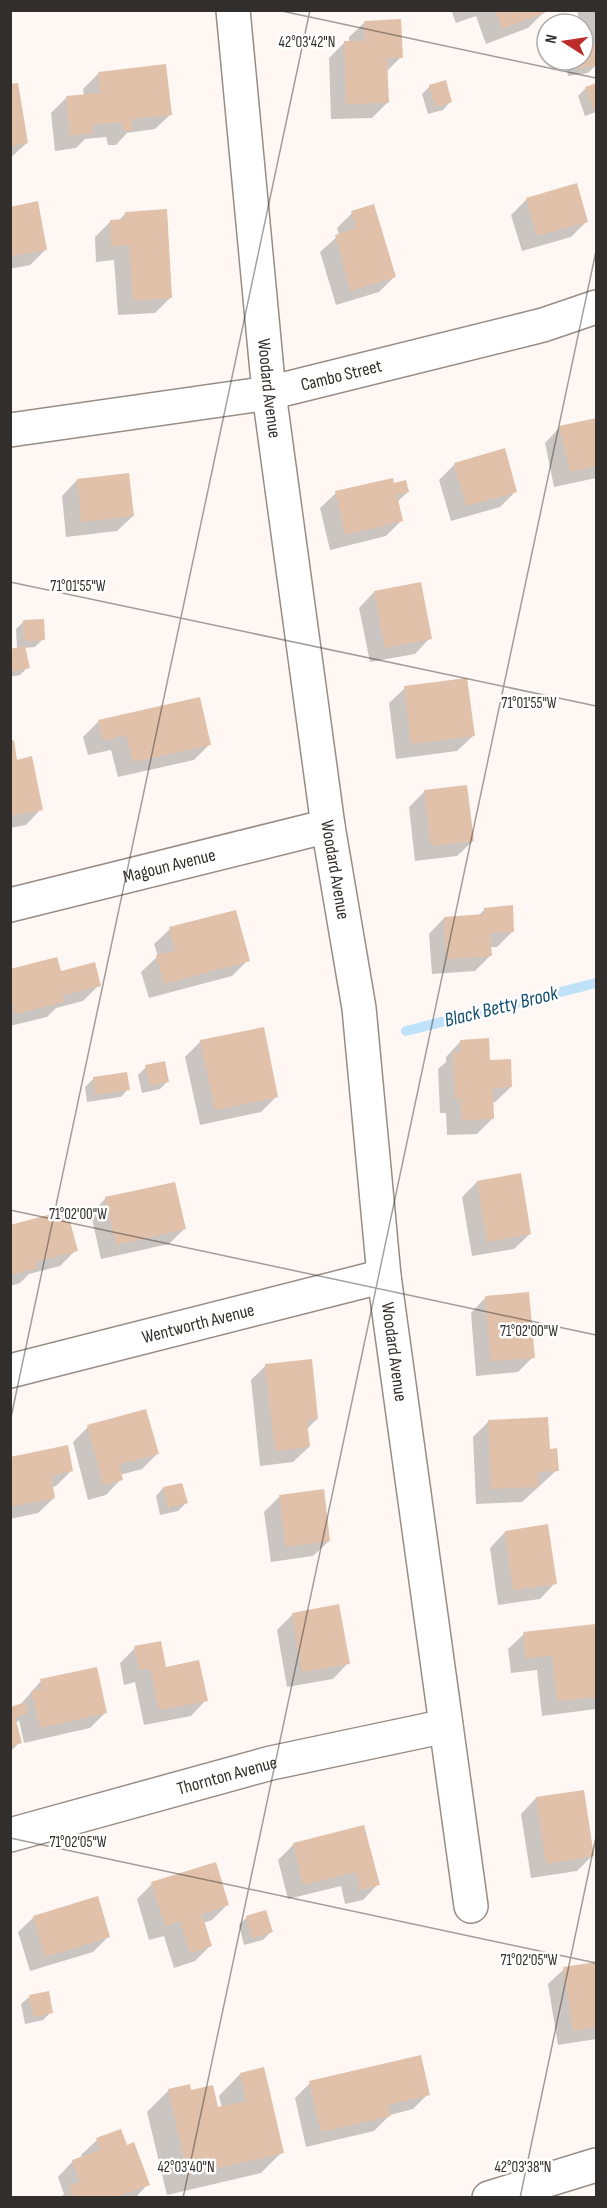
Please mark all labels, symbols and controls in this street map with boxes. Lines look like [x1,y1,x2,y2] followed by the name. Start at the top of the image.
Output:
[535,12,595,72] north arrow
[279,33,335,52] text: 42°03'42"N
[542,33,562,45] text: N
[253,337,286,439] street label: Woodard Avenue
[298,355,384,395] street label: Cambo Street
[50,577,106,596] text: 71°01'55"W
[501,694,557,713] text: 71°01'55"W
[317,819,354,921] street label: Woodard Avenue
[121,844,218,887] street label: Magoun Avenue
[442,981,561,1033] water label: Black Betty Brook
[49,1205,107,1224] text: 71°02'00"W
[140,1299,256,1348] street label: Wentworth Avenue
[377,1301,412,1403] street label: Woodard Avenue
[500,1322,558,1341] text: 71°02'00"W
[175,1752,279,1799] street label: Thornton Avenue
[49,1833,107,1852] text: 71°02'05"W
[500,1951,558,1970] text: 71°02'05"W
[157,2158,215,2177] text: 42°03'40"N
[494,2158,552,2177] text: 42°03'38"N

